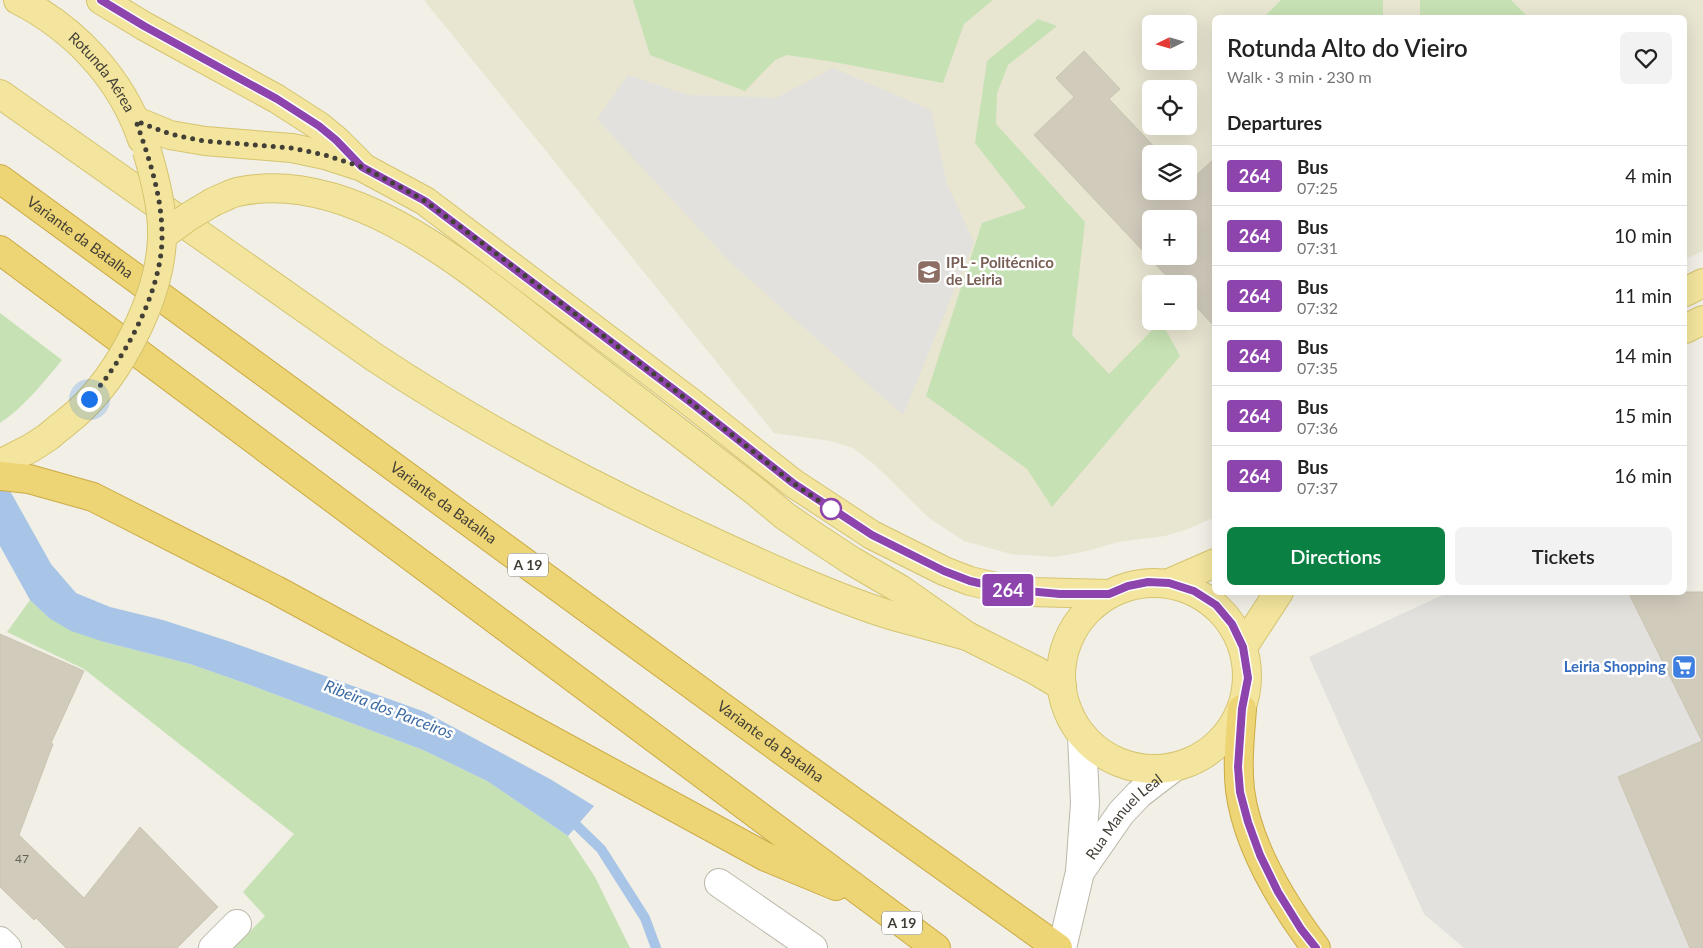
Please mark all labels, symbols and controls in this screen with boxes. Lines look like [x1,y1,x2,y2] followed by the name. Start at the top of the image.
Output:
[1142,15,1198,70] north arrow
[1142,15,1197,330] map controls
[65,28,139,115] street label: Rotunda Aérea
[1620,32,1672,84] button: heart
[1227,33,1468,62] text: Rotunda Alto do Vieiro
[1227,67,1372,86] text: Walk · 3 min · 230 m
[1142,80,1197,135] button: locate
[1227,111,1322,134] text: Departures
[1142,145,1197,200] button: layers
[1297,155,1328,178] text: Bus
[1625,164,1672,187] text: 4 min
[1239,165,1270,187] text: 264
[1297,178,1338,197] text: 07:25
[24,192,137,281] street label: Variante da Batalha
[1142,210,1197,265] button: +
[1297,215,1328,238] text: Bus
[1614,224,1672,247] text: 10 min
[1239,225,1270,247] text: 264
[1297,238,1338,257] text: 07:31
[946,253,1054,288] place label: IPL - Politécnico de Leiria
[916,259,942,285] school or university icon: IPL - Politécnico de Leiria
[1142,275,1197,330] button: −
[1297,275,1328,298] text: Bus
[1614,284,1672,307] text: 11 min
[1239,285,1270,307] text: 264
[1297,298,1338,317] text: 07:32
[1297,335,1328,358] text: Bus
[1614,344,1672,367] text: 14 min
[1239,345,1270,367] text: 264
[1297,358,1338,377] text: 07:35
[77,387,102,412] your location
[1297,395,1328,418] text: Bus
[1614,404,1672,427] text: 15 min
[1239,405,1270,427] text: 264
[1297,418,1338,437] text: 07:36
[1297,455,1328,478] text: Bus
[387,457,501,547] street label: Variante da Batalha
[1614,464,1672,487] text: 16 min
[1239,465,1270,487] text: 264
[1297,478,1338,497] text: 07:37
[820,498,842,520] unlabelled marker
[1227,527,1445,585] button: Directions
[1455,527,1672,585] button: Tickets
[508,554,548,576] road number: A 19
[979,574,1037,606] line badge: 264
[992,579,1024,601] text: 264
[1671,654,1697,680] supermarket icon: Leiria Shopping
[1564,657,1666,675] place label: Leiria Shopping
[322,675,457,742] water label: Ribeira dos Parceiros
[714,696,828,786] street label: Variante da Batalha
[1081,770,1165,863] street label: Rua Manuel Leal
[15,851,29,866] house number: 47
[882,911,922,934] road number: A 19

